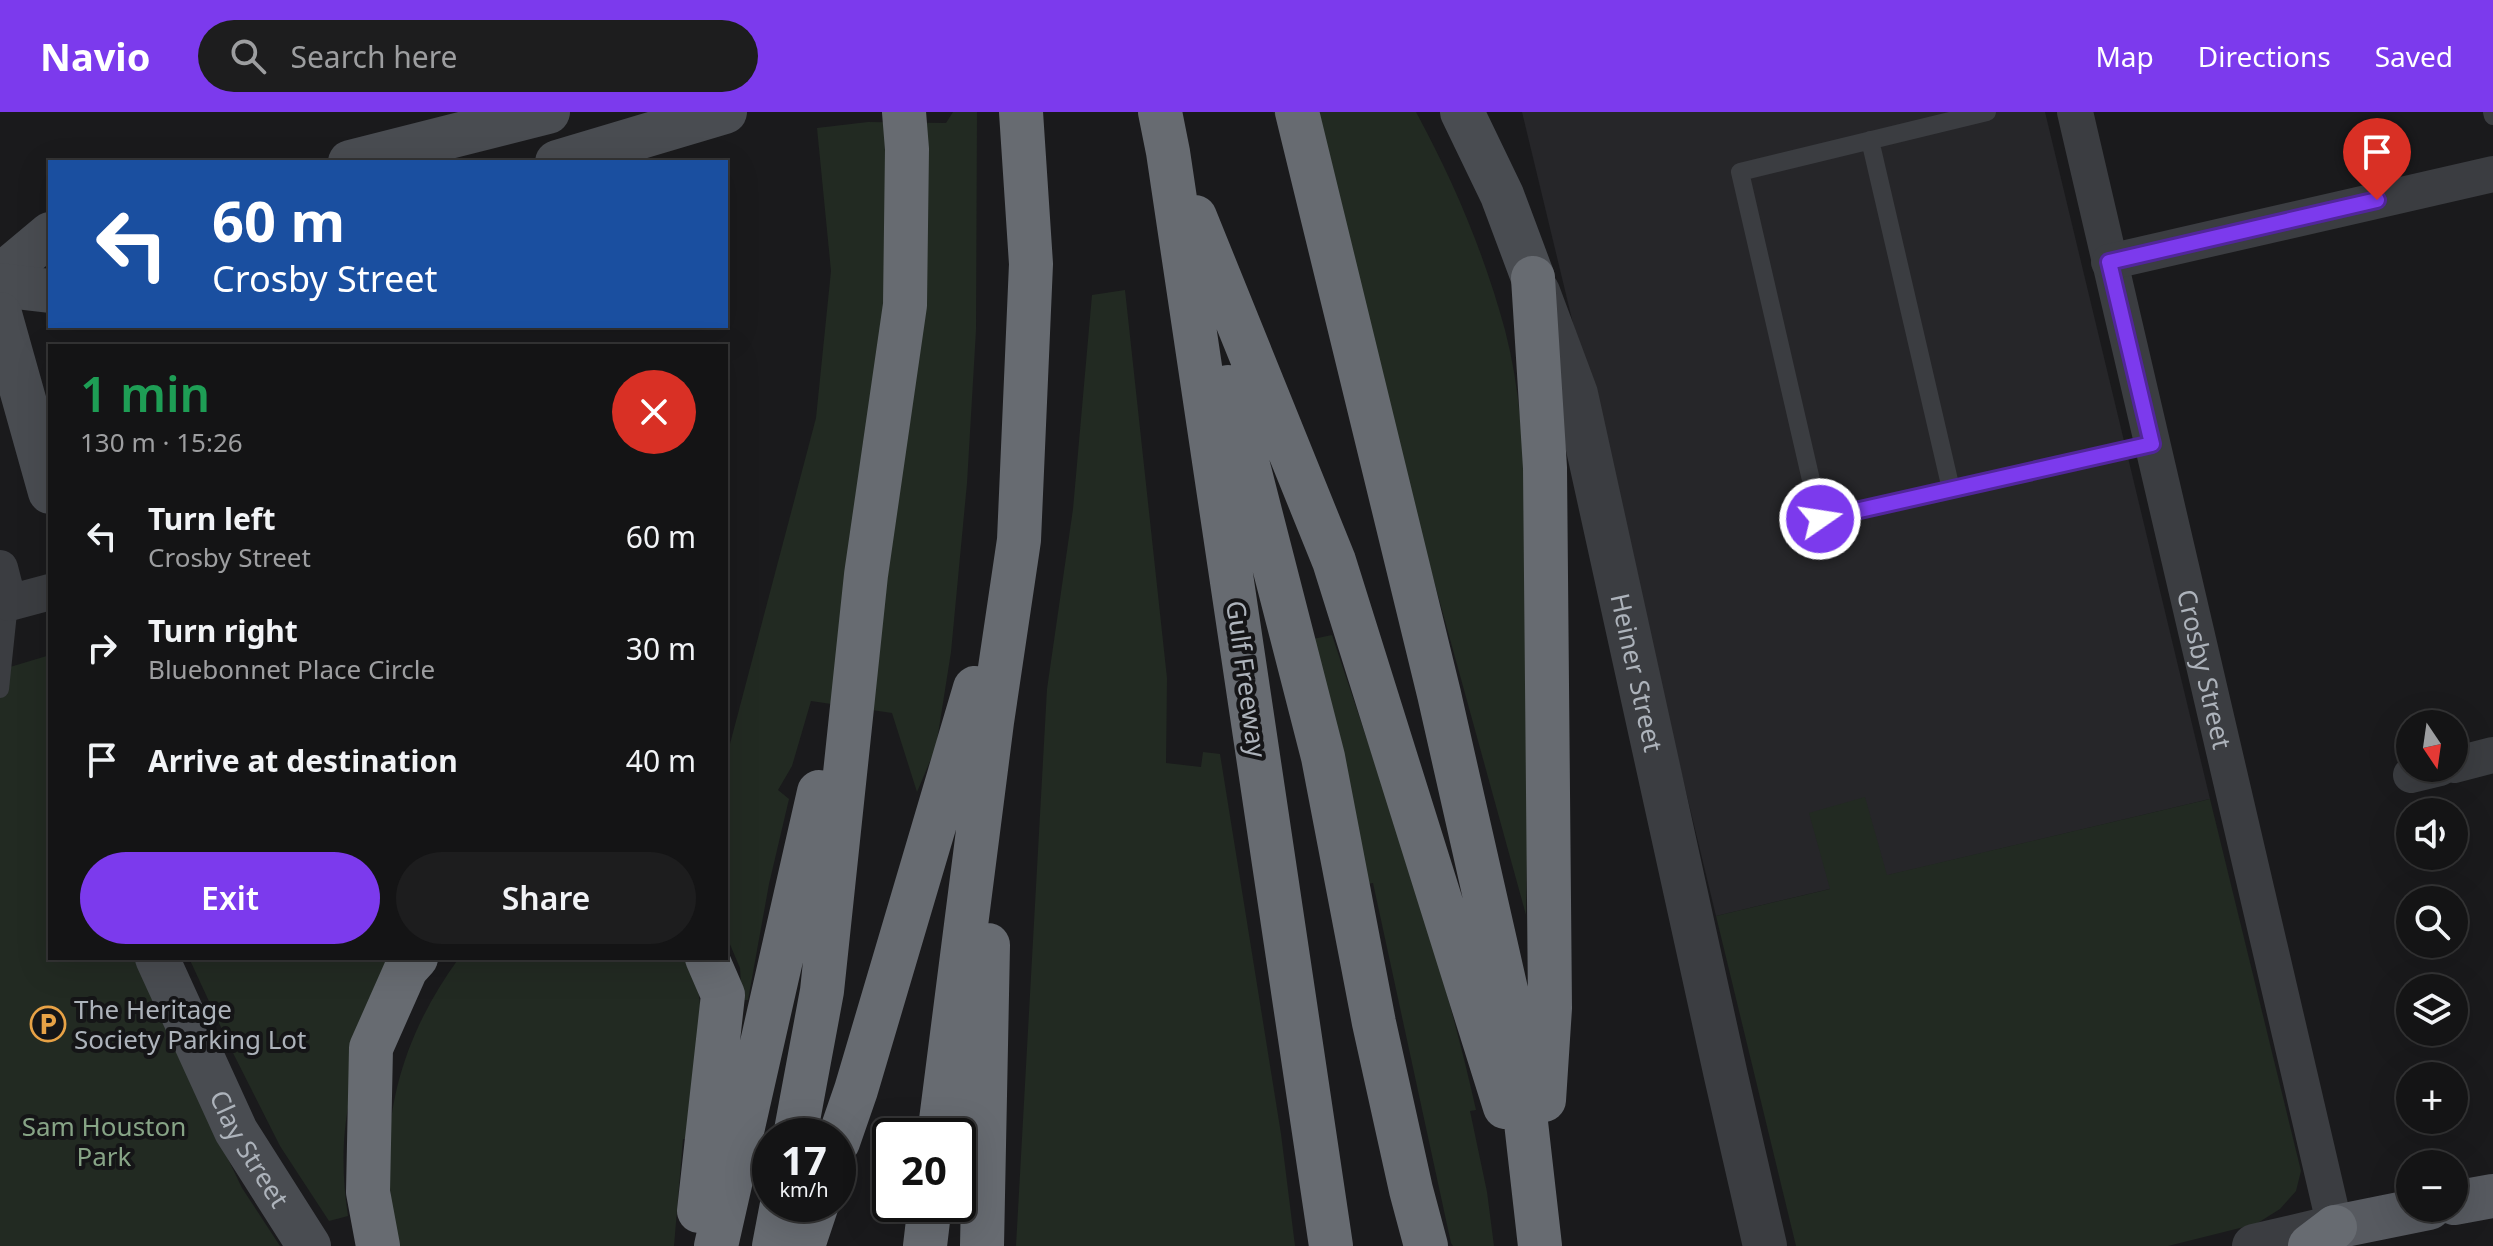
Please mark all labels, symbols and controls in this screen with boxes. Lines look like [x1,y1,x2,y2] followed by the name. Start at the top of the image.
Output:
[198,20,758,92] search box
[40,30,150,82] text: Navio
[226,34,270,78] icon: search
[290,36,457,77] text: Search here
[2095,37,2154,75] text: Map
[2198,37,2331,75] text: Directions
[2375,37,2453,75] text: Saved
[2343,118,2411,200] pin
[2355,130,2399,174] icon: arrive
[212,182,345,258] text: 60 m
[80,192,184,296] icon: left
[212,254,438,303] text: Crosby Street
[80,361,210,426] text: 1 min
[612,370,696,454] button: close
[80,424,243,460] text: 130 m · 15:26
[1778,477,1862,561] position arrow
[148,498,276,539] text: Turn left
[80,514,124,558] icon: left
[626,516,696,557] text: 60 m
[148,539,311,575] text: Crosby Street
[2169,586,2241,753] street label: Crosby Street
[1602,590,1672,755] street label: Heiner Street
[1218,598,1276,761] street label: Gulf Freeway
[148,610,298,651] text: Turn right
[80,626,124,670] icon: right
[626,628,696,669] text: 30 m
[148,651,435,687] text: Bluebonnet Place Circle
[2396,710,2468,782] north arrow
[2396,710,2468,1222] map controls
[80,738,124,782] icon: arrive
[148,740,458,781] text: Arrive at destination
[626,740,696,781] text: 40 m
[2396,798,2468,870] button: sound
[80,852,380,944] button: Exit
[396,852,696,944] button: Share
[2396,886,2468,958] button: search
[2396,974,2468,1046] button: layers
[74,991,306,1057] place label: The Heritage Society Parking Lot
[29,1005,67,1043] parking icon: The Heritage Society Parking Lot
[2396,1062,2468,1134] button: +
[202,1084,298,1214] street label: Clay Street
[22,1108,186,1174] park label: Sam Houston Park
[872,1118,976,1222] speed limit sign: 20
[781,1132,827,1187] text: 17
[2396,1150,2468,1222] button: −
[779,1176,829,1203] text: km/h

